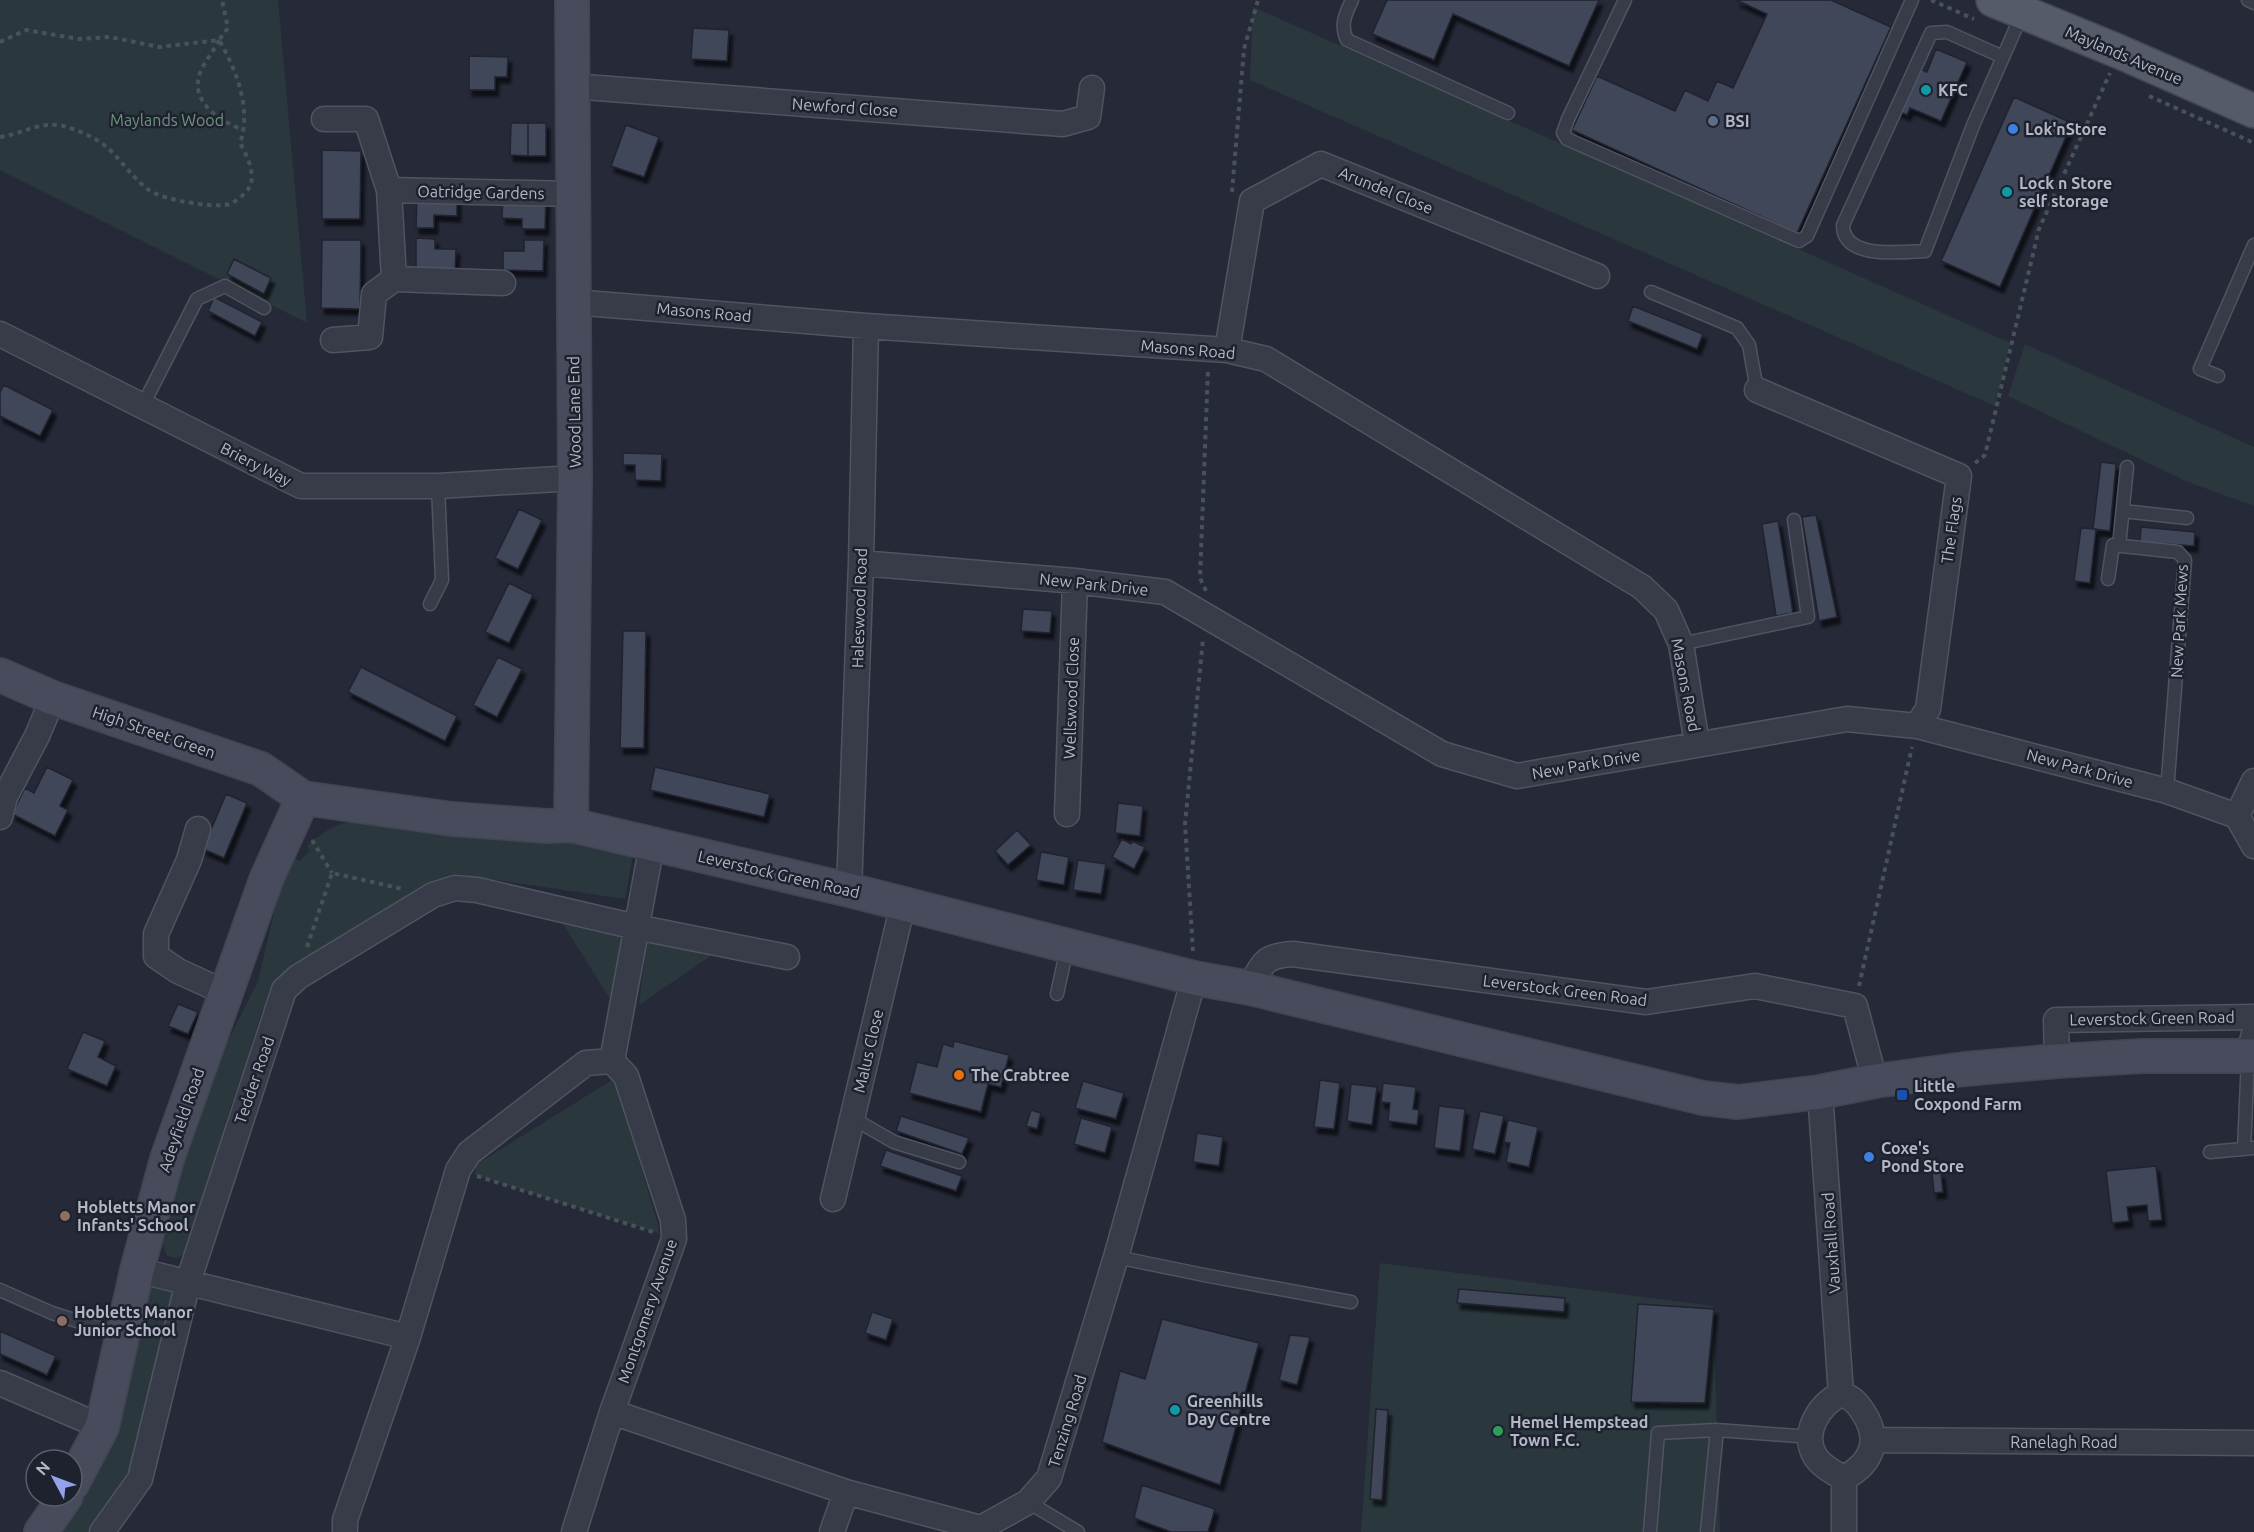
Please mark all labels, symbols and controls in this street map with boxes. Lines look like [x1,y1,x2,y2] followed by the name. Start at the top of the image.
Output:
[2063,22,2185,88] street label: Maylands Avenue
[1938,81,1968,99] place label: KFC
[1919,83,1933,97] marker: KFC
[791,94,899,120] street label: Newford Close
[110,111,224,129] park label: Maylands Wood
[1725,112,1750,130] place label: BSI
[1706,114,1720,128] marker: BSI
[2025,120,2107,138] place label: Lok'nStore
[2006,122,2020,136] marker: Lok'nStore
[1336,163,1436,217] street label: Arundel Close
[2019,174,2112,210] place label: Lock n Store self storage
[417,182,545,202] street label: Oatridge Gardens
[2000,185,2014,199] marker: Lock n Store self storage
[656,299,752,325] street label: Masons Road
[1140,336,1236,362] street label: Masons Road
[564,356,584,468] street label: Wood Lane End
[218,438,295,490] street label: Briery Way
[1937,495,1965,565] street label: The Flags
[848,548,870,668] street label: Haleswood Road
[2167,564,2191,678] street label: New Park Mews
[1039,569,1149,599] street label: New Park Drive
[1060,637,1082,759] street label: Wellswood Close
[1668,637,1704,733] street label: Masons Road
[90,703,218,761] street label: High Street Green
[2025,745,2135,791] street label: New Park Drive
[1530,746,1642,782] street label: New Park Drive
[696,847,862,901] street label: Leverstock Green Road
[1482,971,1648,1009] street label: Leverstock Green Road
[850,1007,886,1095] street label: Malus Close
[2069,1008,2235,1028] street label: Leverstock Green Road
[231,1034,277,1126] street label: Tedder Road
[155,1065,207,1175] street label: Adeyfield Road
[971,1066,1070,1084] place label: The Crabtree
[952,1068,966,1082] marker: The Crabtree
[1914,1077,2022,1113] place label: Little Coxpond Farm
[1895,1088,1909,1102] marker: Little Coxpond Farm
[1881,1139,1964,1175] place label: Coxe's Pond Store
[1862,1150,1876,1164] marker: Coxe's Pond Store
[1818,1192,1844,1294] street label: Vauxhall Road
[77,1198,196,1234] place label: Hobletts Manor Infants' School
[58,1209,72,1223] marker: Hobletts Manor Infants' School
[614,1236,680,1386] street label: Montgomery Avenue
[74,1303,193,1339] place label: Hobletts Manor Junior School
[55,1314,69,1328] marker: Hobletts Manor Junior School
[1044,1372,1090,1470] street label: Tenzing Road
[1187,1392,1271,1428] place label: Greenhills Day Centre
[1168,1403,1182,1417] marker: Greenhills Day Centre
[1510,1413,1648,1449] place label: Hemel Hempstead Town F.C.
[1491,1424,1505,1438] marker: Hemel Hempstead Town F.C.
[2010,1433,2118,1451] street label: Ranelagh Road
[24,1448,84,1508] north arrow
[32,1458,53,1479] text: N

